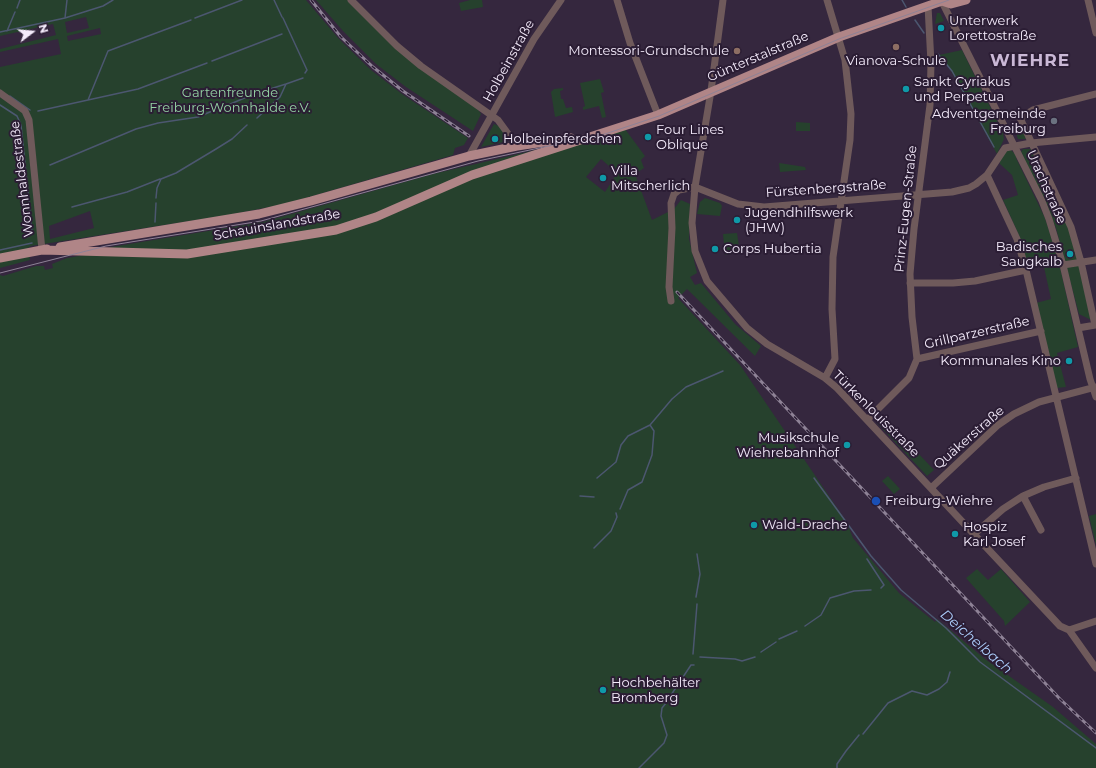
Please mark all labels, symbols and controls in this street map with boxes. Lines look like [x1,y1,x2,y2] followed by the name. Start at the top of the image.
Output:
[12,12,52,52] north arrow
[949,13,1036,44] place label: Unterwerk Lorettostraße
[480,17,538,105] street label: Holbeinstraße
[36,22,51,35] text: N
[936,23,946,33] marker: Unterwerk Lorettostraße
[705,29,811,85] street label: Günterstalstraße
[891,42,901,52] marker: Vianova-Schule
[568,43,729,59] place label: Montessori-Grundschule
[732,46,742,56] marker: Montessori-Grundschule
[990,51,1070,71] district label: WIEHRE
[846,53,946,69] place label: Vianova-Schule
[914,74,1010,105] place label: Sankt Cyriakus und Perpetua
[901,84,911,94] marker: Sankt Cyriakus und Perpetua
[149,85,311,116] park label: Gartenfreunde Freiburg-Wonnhalde e.V.
[932,106,1046,137] place label: Adventgemeinde Freiburg
[1049,116,1059,126] marker: Adventgemeinde Freiburg
[7,120,37,238] street label: Wonnhaldestraße
[656,122,724,153] place label: Four Lines Oblique
[503,131,622,147] place label: Holbeinpferdchen
[643,132,653,142] marker: Four Lines Oblique
[490,134,500,144] marker: Holbeinpferdchen
[892,145,920,273] street label: Prinz-Eugen-Straße
[1023,148,1069,226] street label: Urachstraße
[611,163,690,194] place label: Villa Mitscherlich
[598,173,608,183] marker: Villa Mitscherlich
[765,177,887,201] street label: Fürstenbergstraße
[745,205,853,236] place label: Jugendhilfswerk (JHW)
[212,206,342,244] street label: Schauinslandstraße
[732,215,742,225] marker: Jugendhilfswerk (JHW)
[996,239,1062,270] place label: Badisches Saugkalb
[723,241,822,257] place label: Corps Hubertia
[710,244,720,254] marker: Corps Hubertia
[1065,249,1075,259] marker: Badisches Saugkalb
[923,313,1031,353] street label: Grillparzerstraße
[940,353,1061,369] place label: Kommunales Kino
[1064,356,1074,366] marker: Kommunales Kino
[829,367,923,461] street label: Türkenlouisstraße
[931,403,1007,473] street label: Quäkerstraße
[736,430,839,461] place label: Musikschule Wiehrebahnhof
[842,440,852,450] marker: Musikschule Wiehrebahnhof
[885,493,993,509] place label: Freiburg-Wiehre
[870,495,882,507] marker: Freiburg-Wiehre
[762,517,848,533] place label: Wald-Drache
[963,519,1025,550] place label: Hospiz Karl Josef
[749,520,759,530] marker: Wald-Drache
[950,529,960,539] marker: Hospiz Karl Josef
[937,606,1015,678] water label: Deichelbach
[611,675,700,706] place label: Hochbehälter Bromberg
[598,685,608,695] marker: Hochbehälter Bromberg

